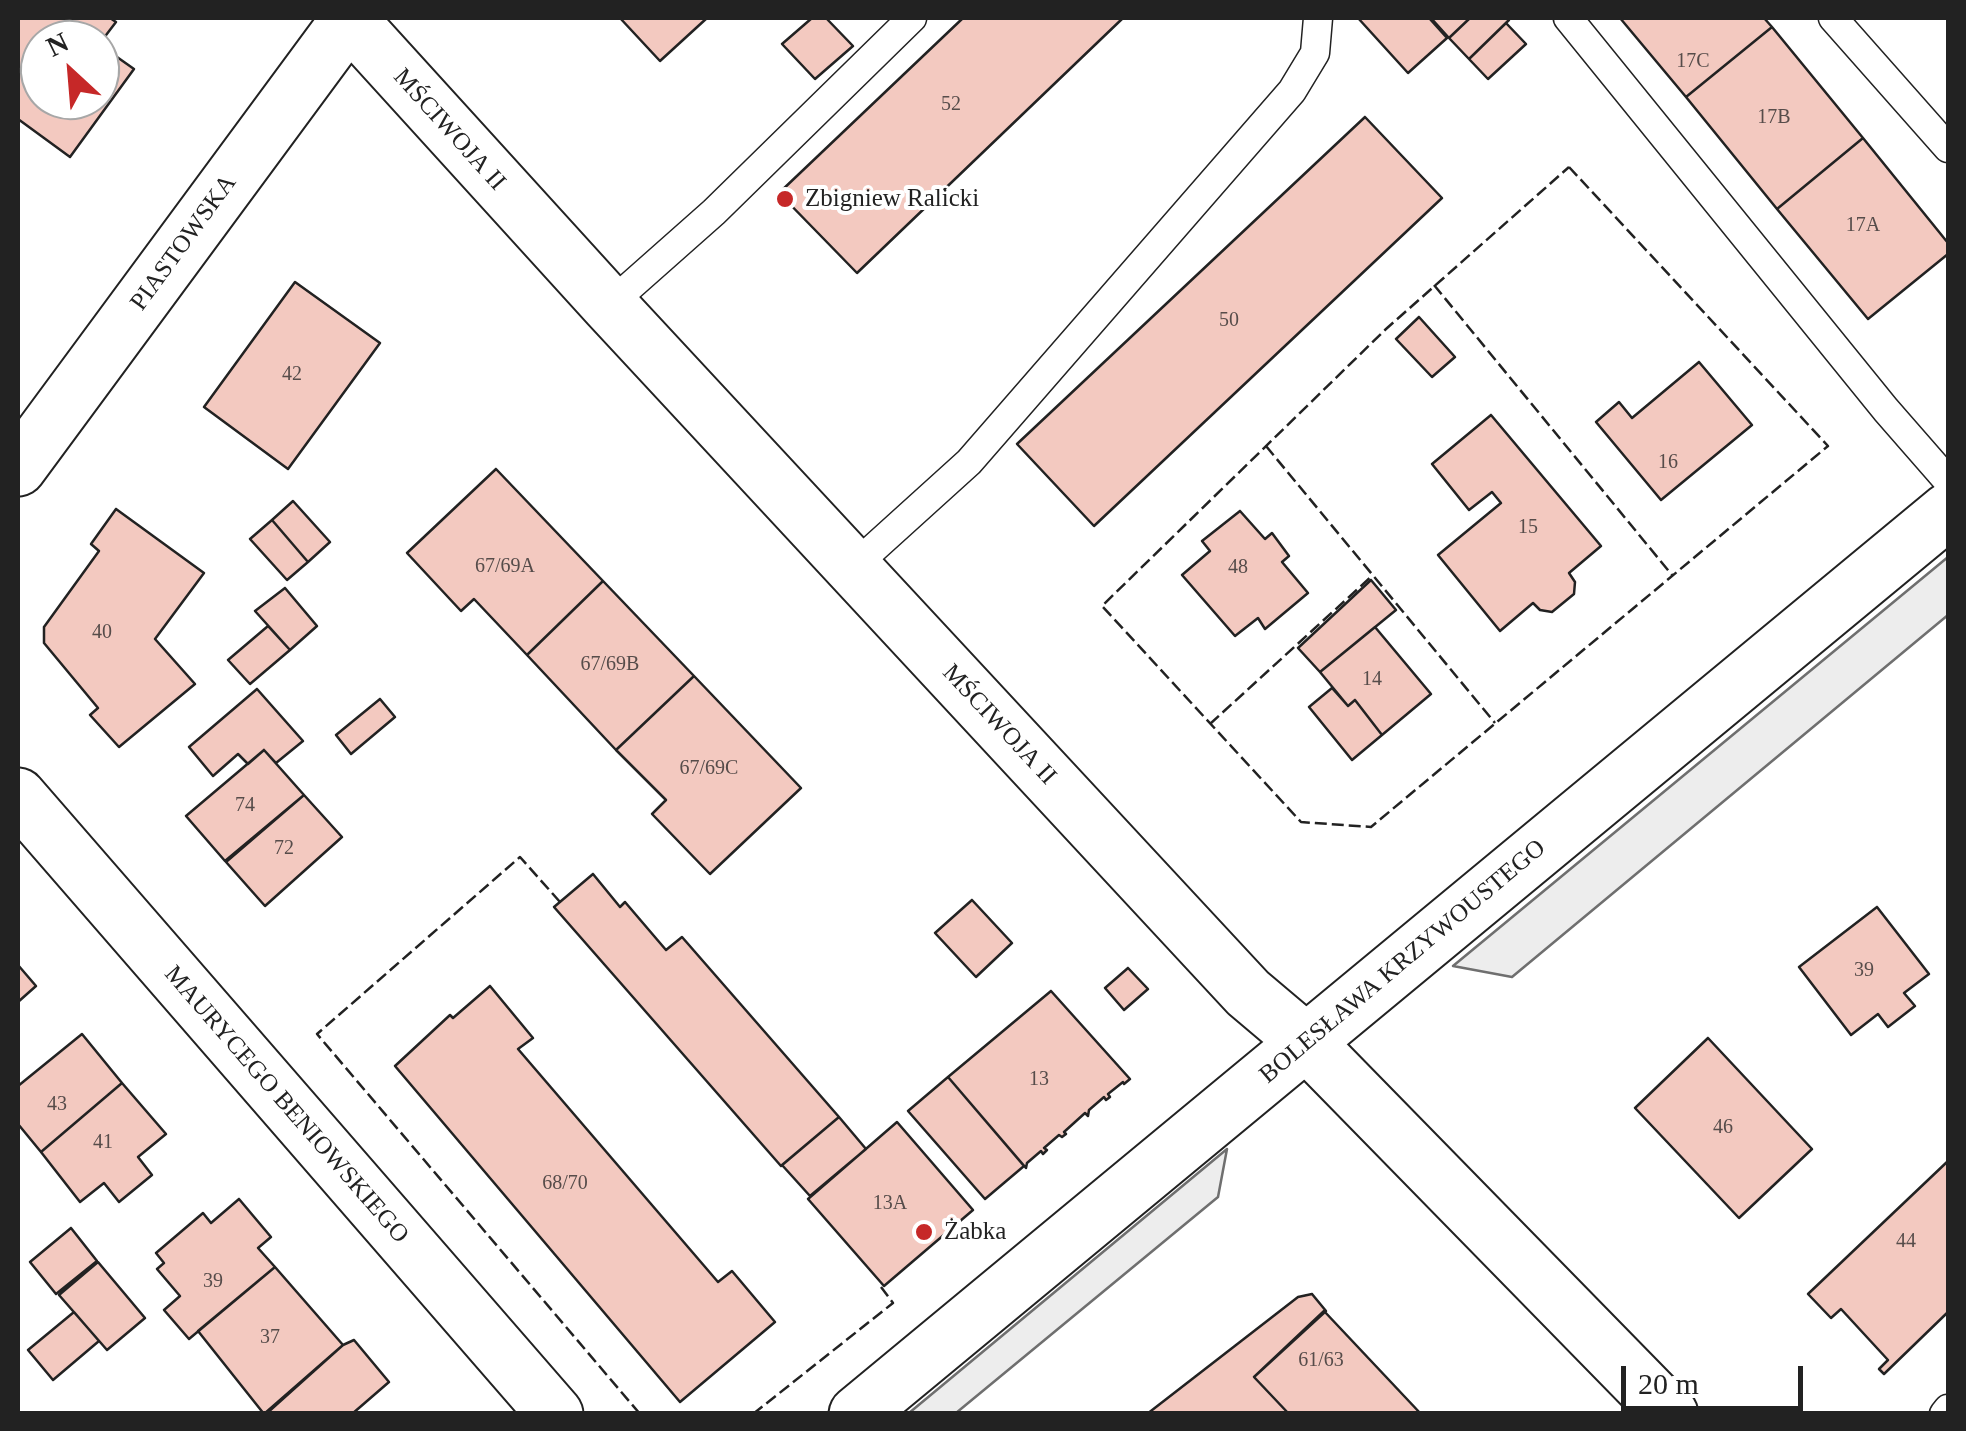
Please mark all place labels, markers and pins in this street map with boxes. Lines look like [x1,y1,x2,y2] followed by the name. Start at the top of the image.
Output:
[805,184,979,214] place label: Zbigniew Ralicki
[774,188,796,210] marker: Zbigniew Ralicki
[944,1217,1006,1247] place label: Żabka
[913,1221,935,1243] marker: Żabka

